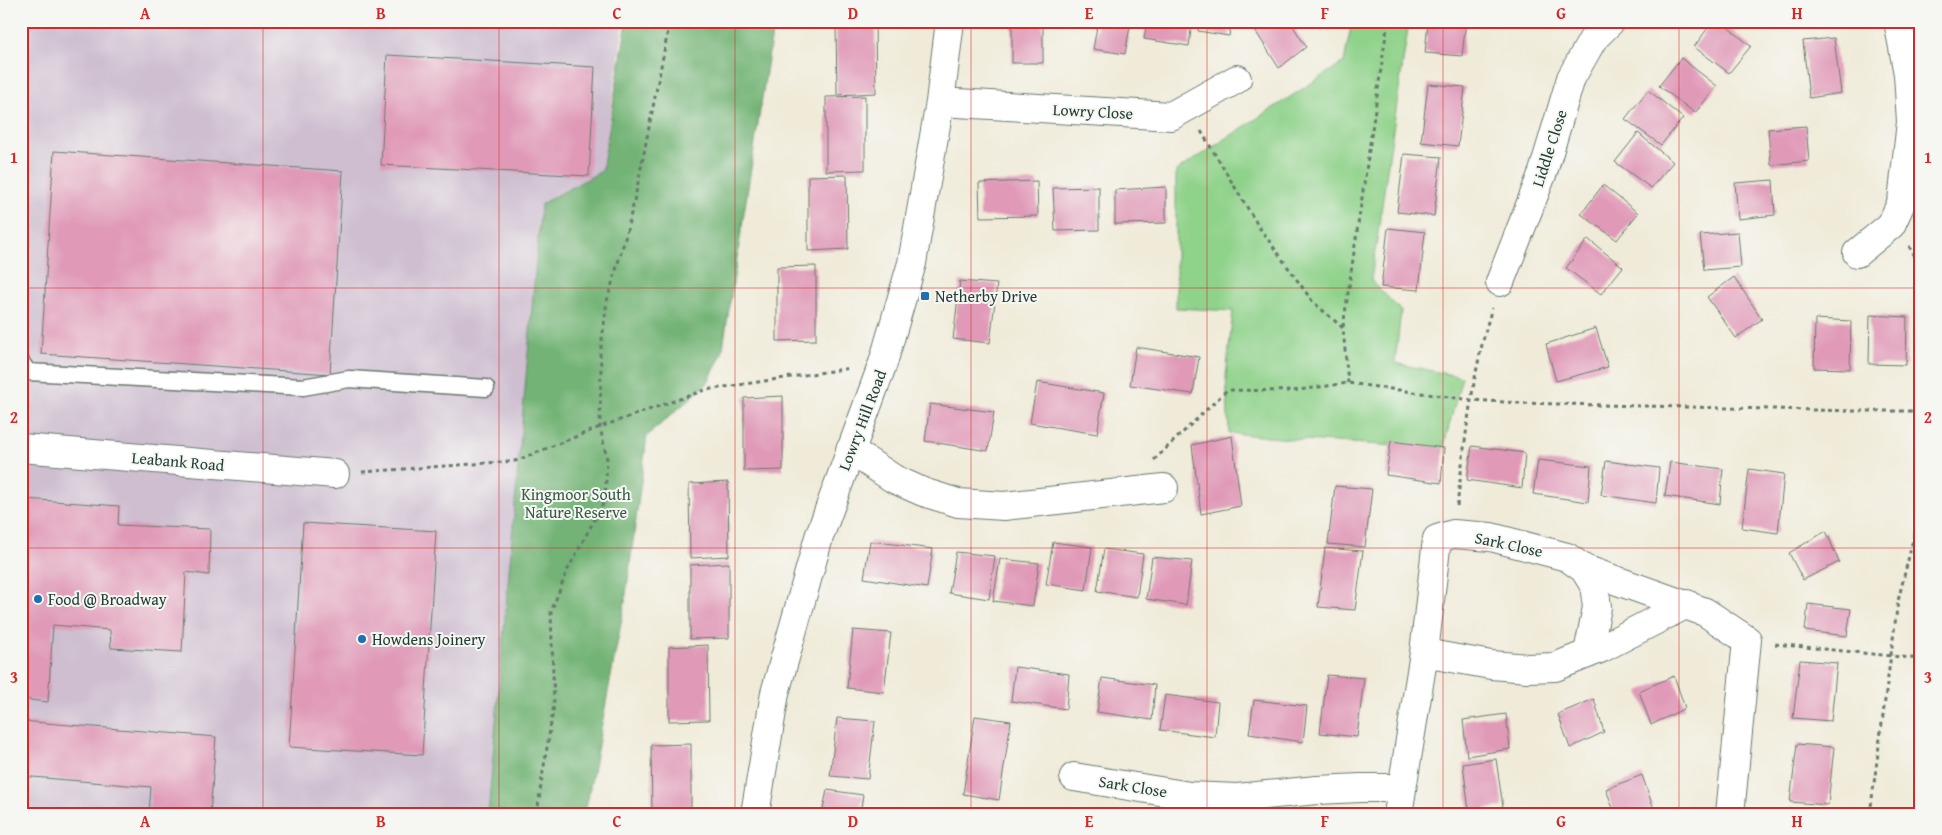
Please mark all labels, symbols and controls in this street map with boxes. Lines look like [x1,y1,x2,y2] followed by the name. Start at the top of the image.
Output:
[140,1,151,25] text: A
[376,1,386,25] text: B
[612,1,622,25] text: C
[848,1,858,25] text: D
[1085,1,1094,25] text: E
[1321,1,1329,25] text: F
[1556,1,1566,25] text: G
[1791,1,1803,25] text: H
[1052,97,1134,125] street label: Lowry Close
[1525,106,1573,190] street label: Liddle Close
[10,145,18,169] text: 1
[1924,145,1932,169] text: 1
[935,284,1037,308] place label: Netherby Drive
[919,290,931,302] marker: Netherby Drive
[832,366,892,474] street label: Lowry Hill Road
[10,405,18,429] text: 2
[1924,405,1932,429] text: 2
[131,445,226,477] street label: Leabank Road
[521,482,631,524] park label: Kingmoor South Nature Reserve
[1473,525,1545,563] street label: Sark Close
[48,587,167,611] place label: Food @ Broadway
[32,593,44,605] marker: Food @ Broadway
[372,627,486,651] place label: Howdens Joinery
[356,633,368,645] marker: Howdens Joinery
[10,665,18,689] text: 3
[1924,665,1932,689] text: 3
[1097,769,1169,803] street label: Sark Close
[140,809,151,833] text: A
[376,809,386,833] text: B
[612,809,622,833] text: C
[848,809,858,833] text: D
[1085,809,1094,833] text: E
[1321,809,1329,833] text: F
[1556,809,1566,833] text: G
[1791,809,1803,833] text: H

